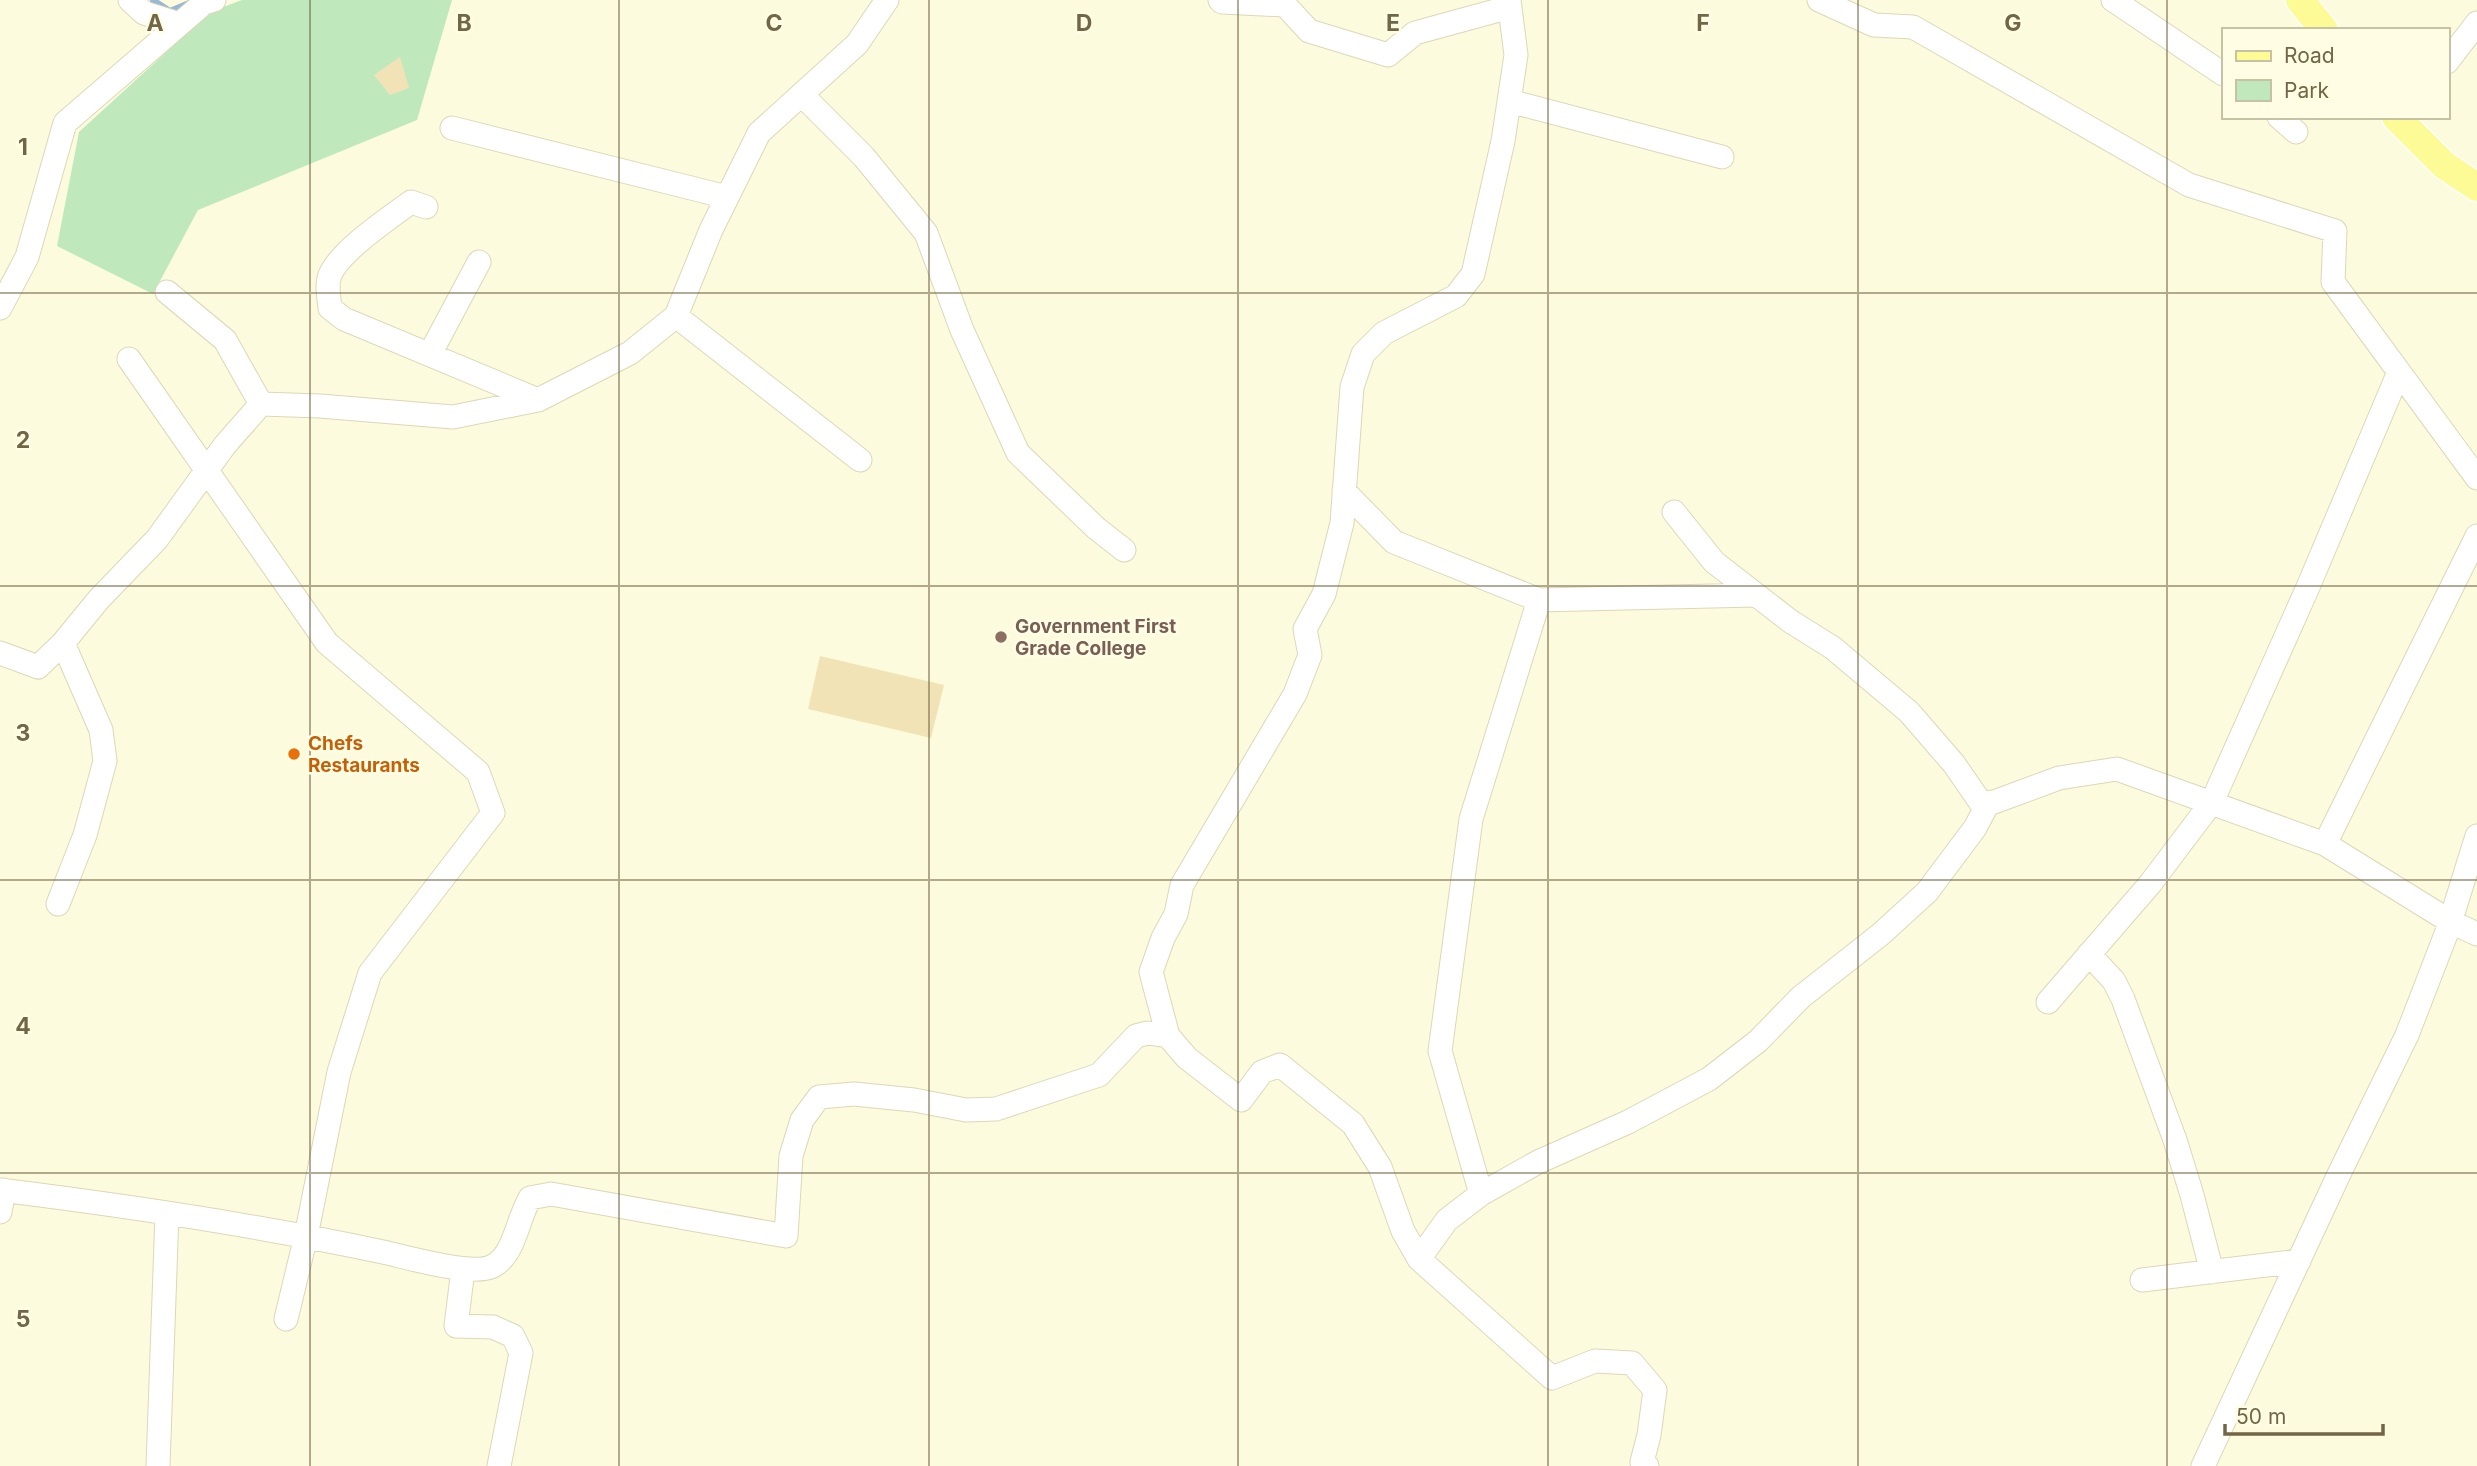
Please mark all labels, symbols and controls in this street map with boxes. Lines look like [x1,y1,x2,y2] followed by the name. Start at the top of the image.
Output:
[146,9,164,37] text: A
[456,9,472,37] text: B
[765,9,783,37] text: C
[1076,9,1092,37] text: D
[1386,9,1400,37] text: E
[1696,9,1710,37] text: F
[2004,9,2022,37] text: G
[2222,28,2449,119] legend
[2284,43,2335,68] text: Road
[2284,78,2329,103] text: Park
[18,133,28,161] text: 1
[16,426,30,454] text: 2
[1015,615,1176,660] place label: Government First Grade College
[993,629,1009,645] marker: Government First Grade College
[16,719,30,747] text: 3
[308,732,420,777] place label: Chefs Restaurants
[286,746,302,762] marker: Chefs Restaurants
[15,1012,31,1040] text: 4
[16,1305,30,1333] text: 5
[2225,1392,2382,1436] scale bar
[2236,1404,2286,1429] text: 50 m

